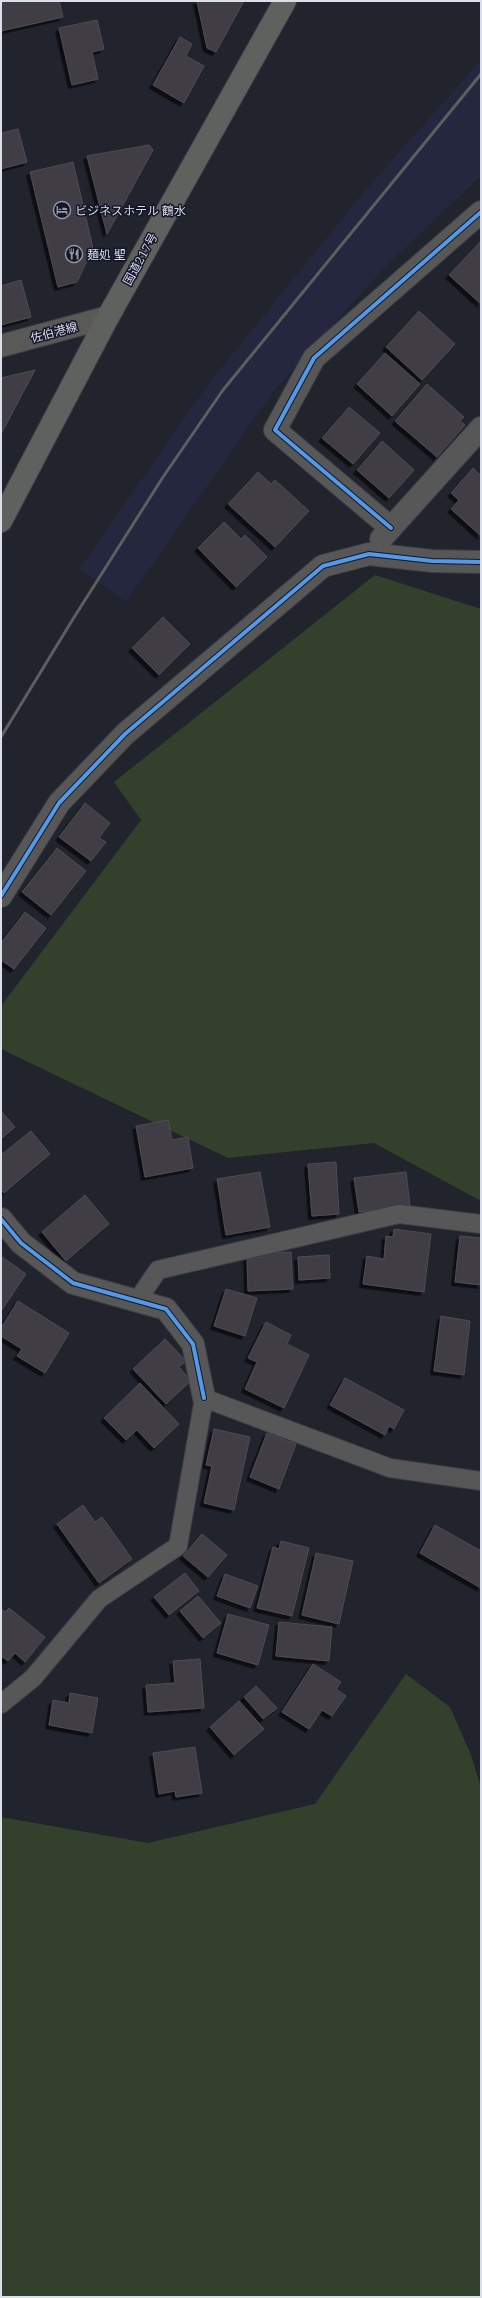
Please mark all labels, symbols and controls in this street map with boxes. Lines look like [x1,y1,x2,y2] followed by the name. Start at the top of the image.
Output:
[52,200,72,220] hotel icon: ビジネスホテル 鶴水
[75,203,186,218] place label: ビジネスホテル 鶴水
[119,230,161,288] street label: 国道217号
[64,244,84,264] restaurant icon: 麺処 聖
[87,247,126,262] place label: 麺処 聖
[29,319,79,345] street label: 佐伯港線

